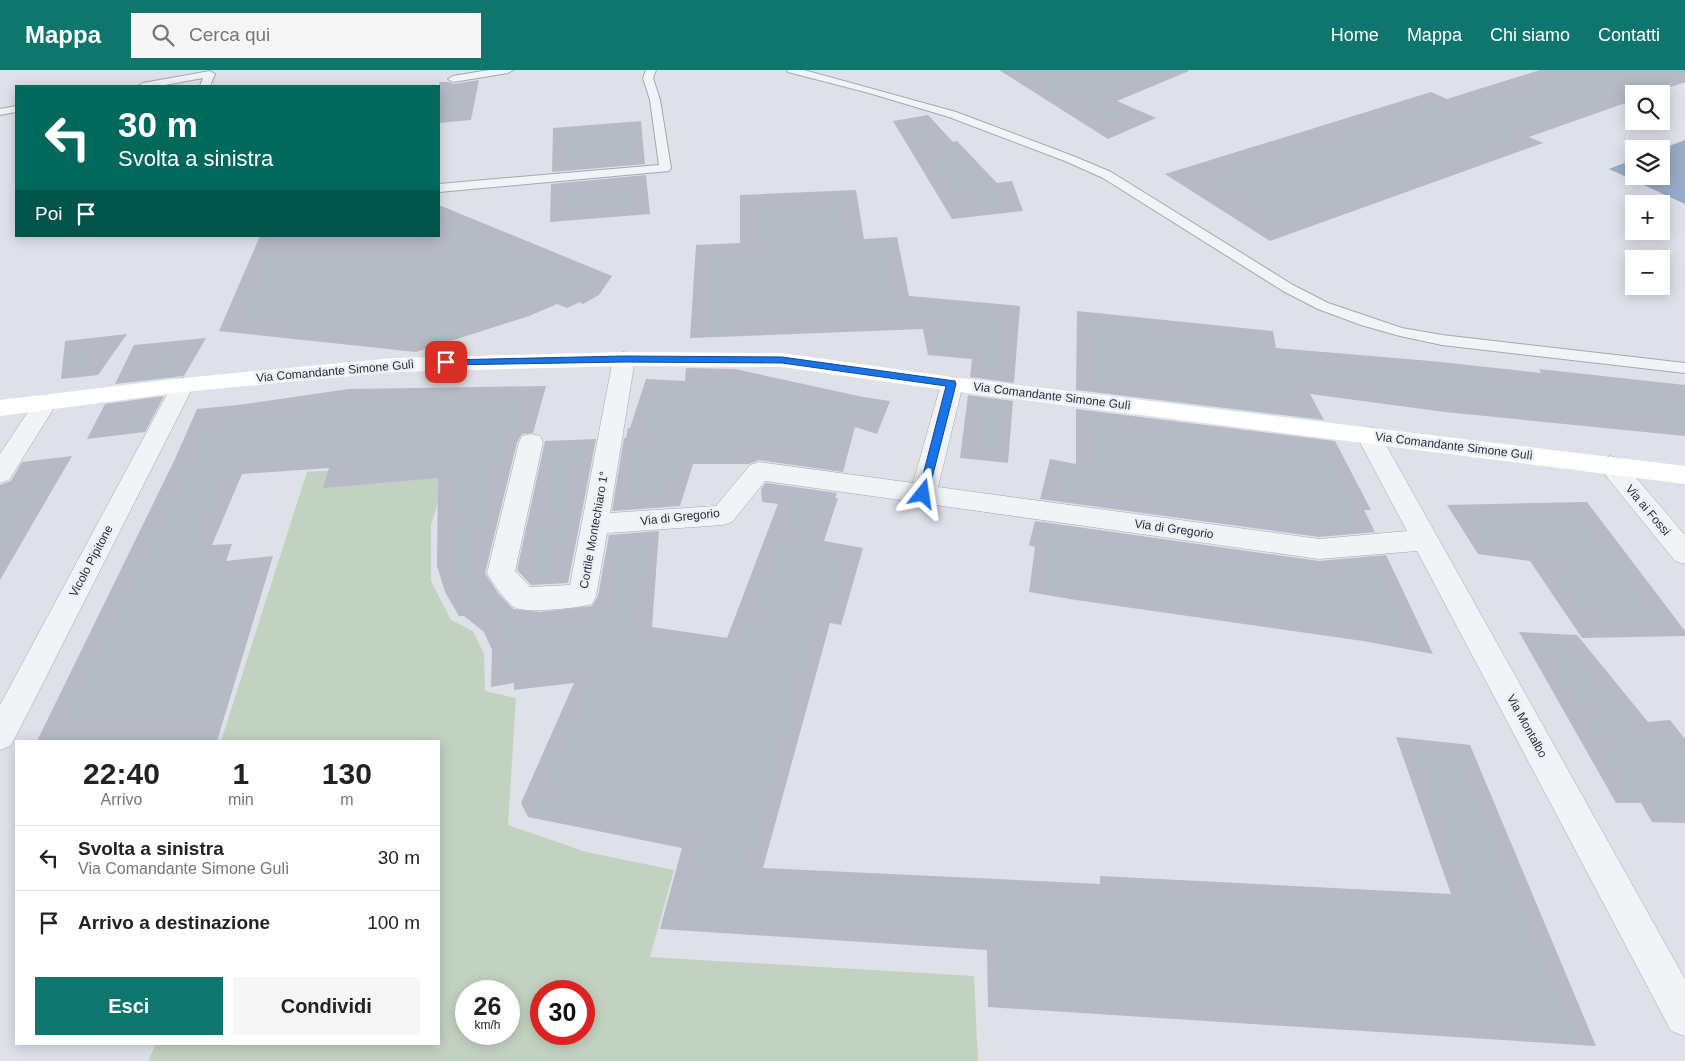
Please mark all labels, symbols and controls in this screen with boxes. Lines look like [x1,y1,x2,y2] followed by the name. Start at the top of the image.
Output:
[131,13,481,58] search box
[25,21,101,48] text: Mappa
[149,21,177,49] icon: search
[189,24,270,45] text: Cerca qui
[1331,25,1379,45] text: Home
[1407,25,1462,45] text: Mappa
[1490,25,1570,45] text: Chi siamo
[1598,25,1660,45] text: Contatti
[1625,85,1670,295] map controls
[1625,85,1670,130] button: search
[35,105,100,170] icon: left
[118,105,198,144] text: 30 m
[1625,140,1670,185] button: layers
[118,146,273,171] text: Svolta a sinistra
[1625,195,1670,240] button: +
[72,200,100,228] icon: arrive
[35,203,62,224] text: Poi
[1625,250,1670,295] button: −
[425,341,467,383] pin
[432,348,460,376] icon: arrive
[255,357,415,385] street label: Via Comandante Simone Gulì
[972,379,1132,413] street label: Via Comandante Simone Gulì
[1374,429,1534,463] street label: Via Comandante Simone Gulì
[896,467,948,519] position arrow
[577,470,611,590] street label: Cortile Montechiaro 1°
[1623,482,1673,538] street label: Via ai Fossi
[640,506,721,528] street label: Via di Gregorio
[1134,517,1215,542] street label: Via di Gregorio
[66,522,116,599] street label: Vicolo Pipitone
[1504,692,1550,760] street label: Via Montalbo
[83,757,160,790] text: 22:40
[232,757,249,790] text: 1
[322,757,372,790] text: 130
[101,791,142,808] text: Arrivo
[228,791,254,808] text: min
[340,791,353,808] text: m
[78,838,224,859] text: Svolta a sinistra
[35,844,63,872] icon: left
[378,847,420,868] text: 30 m
[78,860,289,877] text: Via Comandante Simone Gulì
[35,909,63,937] icon: arrive
[78,912,270,933] text: Arrivo a destinazione
[367,912,420,933] text: 100 m
[35,977,223,1035] button: Esci
[233,977,420,1035] button: Condividi
[530,980,595,1045] speed limit sign: 30
[474,992,501,1020] text: 26
[474,1018,501,1032] text: km/h

